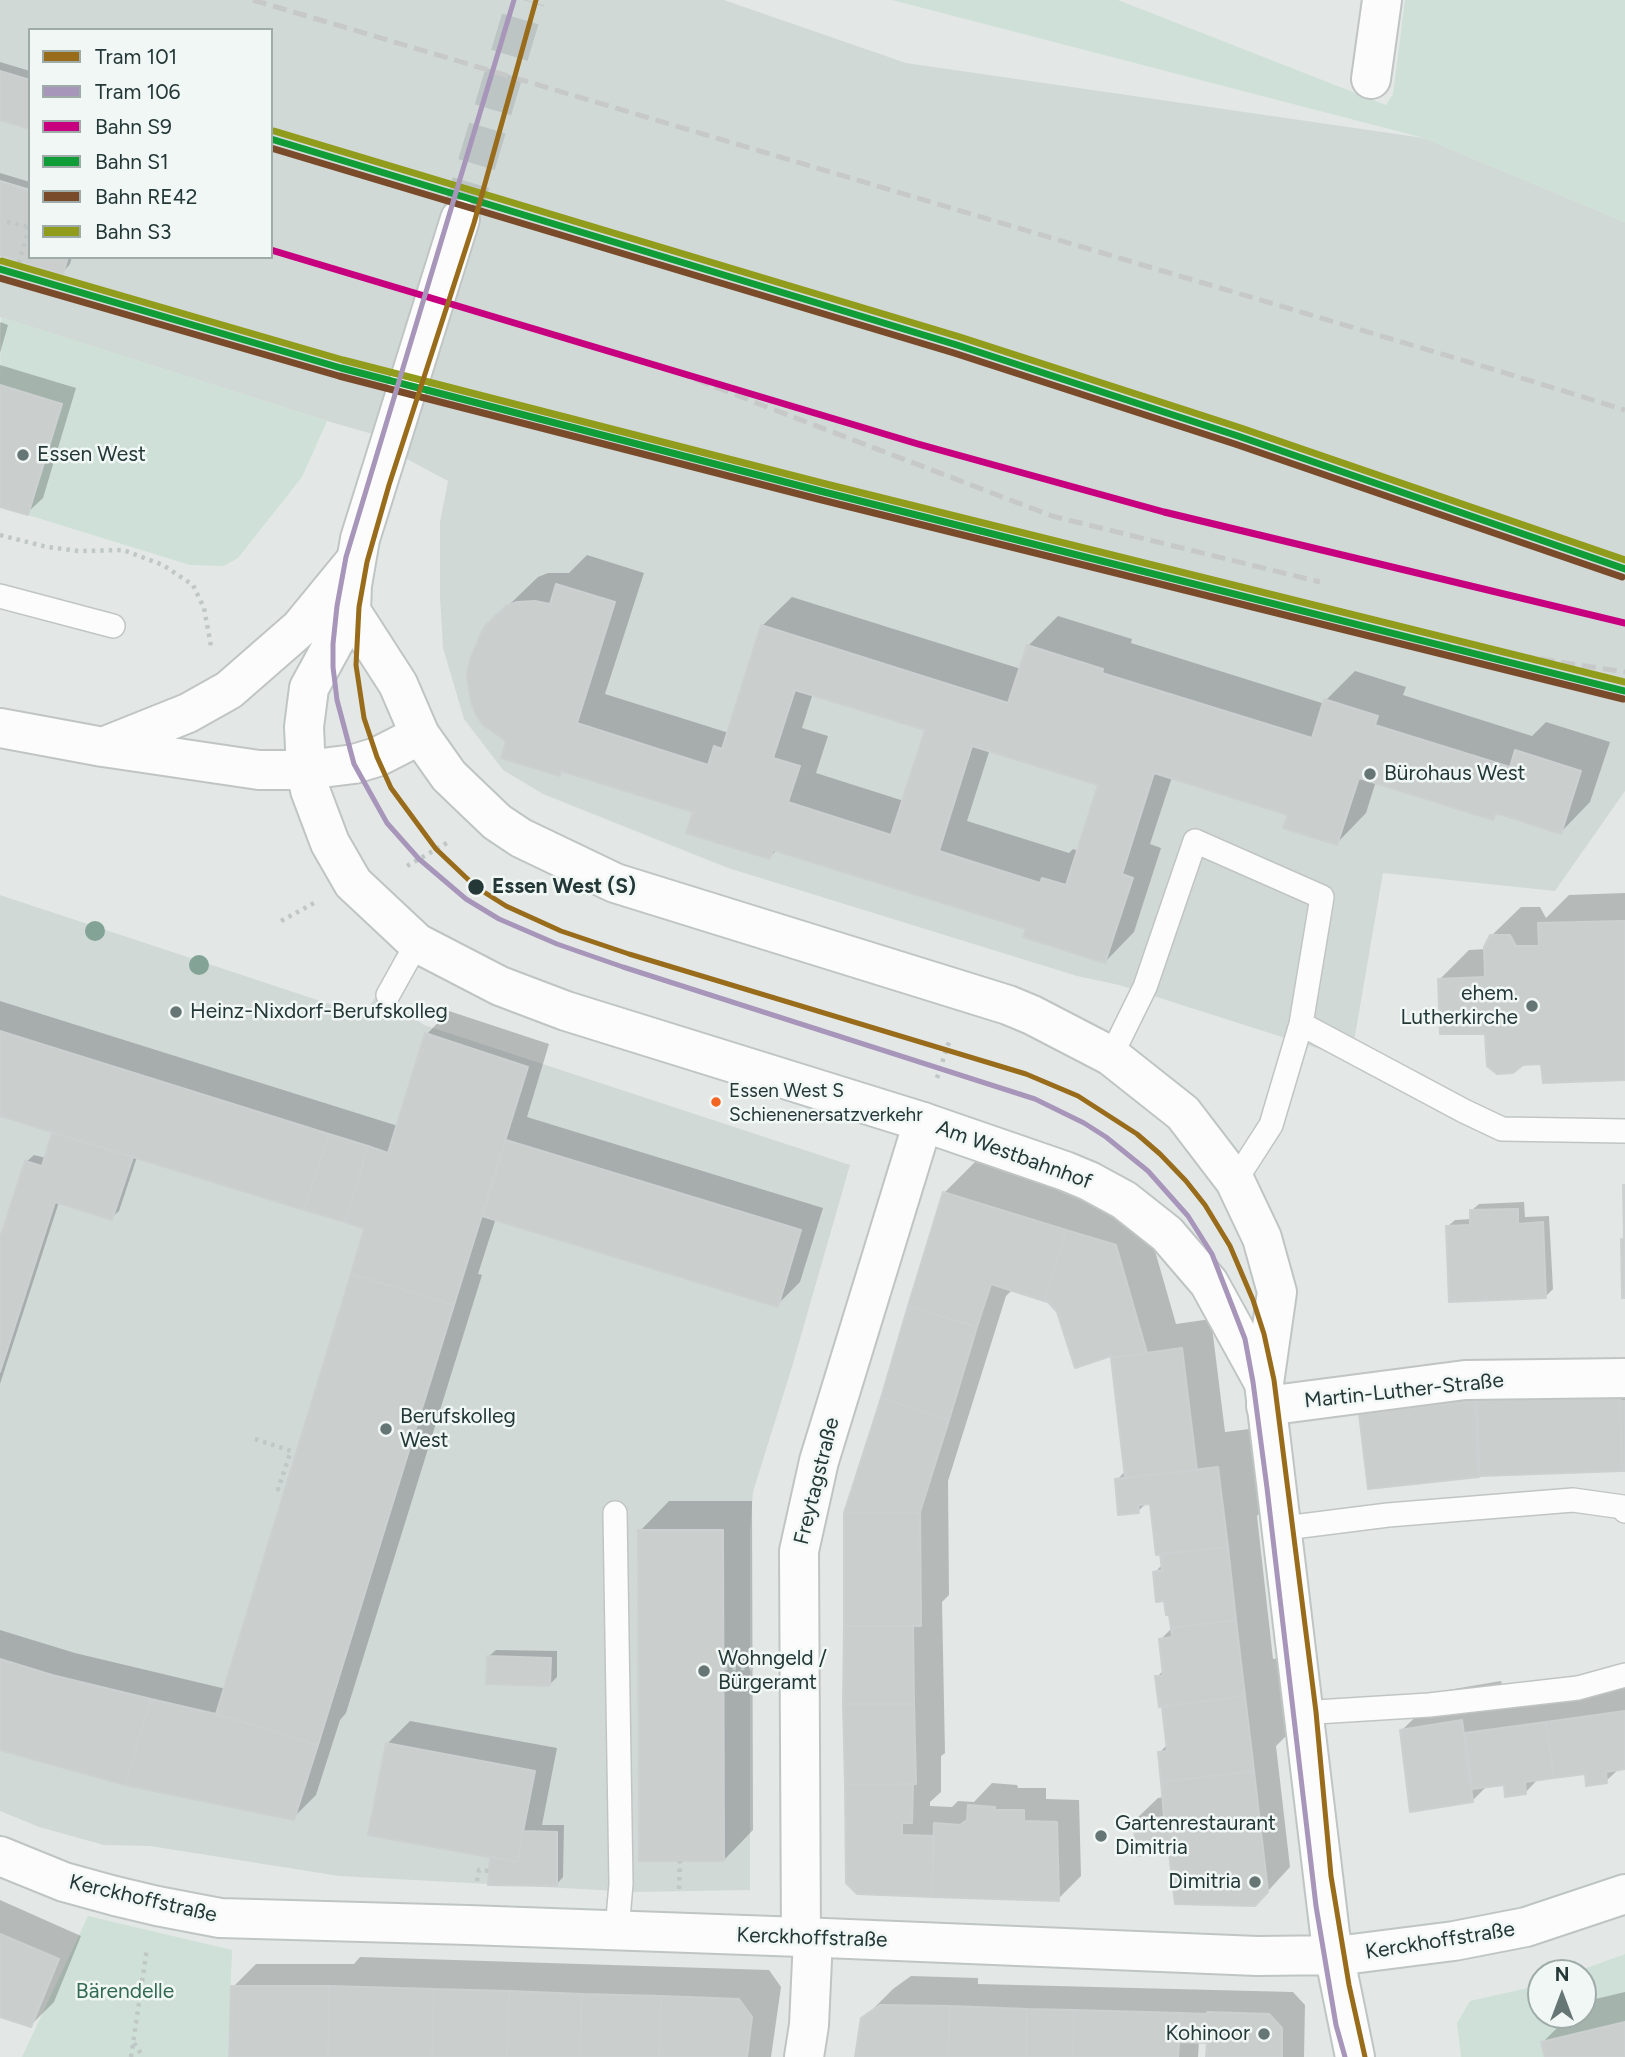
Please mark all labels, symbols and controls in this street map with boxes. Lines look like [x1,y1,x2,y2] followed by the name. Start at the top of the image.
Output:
[28,28,273,259] legend
[95,44,177,69] text: Tram 101
[95,79,181,104] text: Tram 106
[95,114,172,139] text: Bahn S9
[95,149,169,174] text: Bahn S1
[95,184,198,209] text: Bahn RE42
[95,219,171,244] text: Bahn S3
[37,442,146,468] place label: Essen West
[15,447,31,463] marker: Essen West
[1384,761,1525,787] place label: Bürohaus West
[1362,766,1378,782] marker: Bürohaus West
[492,874,636,900] place label: Essen West (S)
[466,877,486,897] marker: Essen West (S)
[1400,981,1518,1031] place label: ehem. Lutherkirche
[1524,998,1540,1014] marker: ehem. Lutherkirche
[190,999,448,1025] place label: Heinz-Nixdorf-Berufskolleg
[168,1004,184,1020] marker: Heinz-Nixdorf-Berufskolleg
[729,1080,923,1124] place label: Essen West S Schienenersatzverkehr
[709,1095,723,1109] marker: Essen West S Schienenersatzverkehr
[933,1115,1095,1195] street label: Am Westbahnhof
[1303,1368,1505,1414] street label: Martin-Luther-Straße
[400,1404,516,1454] place label: Berufskolleg West
[789,1415,845,1547] street label: Freytagstraße
[378,1421,394,1437] marker: Berufskolleg West
[718,1646,827,1696] place label: Wohngeld / Bürgeramt
[696,1663,712,1679] marker: Wohngeld / Bürgeramt
[1115,1811,1276,1861] place label: Gartenrestaurant Dimitria
[1093,1828,1109,1844] marker: Gartenrestaurant Dimitria
[1168,1869,1241,1895] place label: Dimitria
[67,1870,219,1928] street label: Kerckhoffstraße
[1247,1874,1263,1890] marker: Dimitria
[1363,1917,1517,1965] street label: Kerckhoffstraße
[736,1923,888,1953] street label: Kerckhoffstraße
[1527,1959,1597,2029] north arrow
[1555,1963,1569,1986] text: N
[76,1979,174,2005] park label: Bärendelle
[1165,2021,1250,2047] place label: Kohinoor
[1256,2026,1272,2042] marker: Kohinoor

